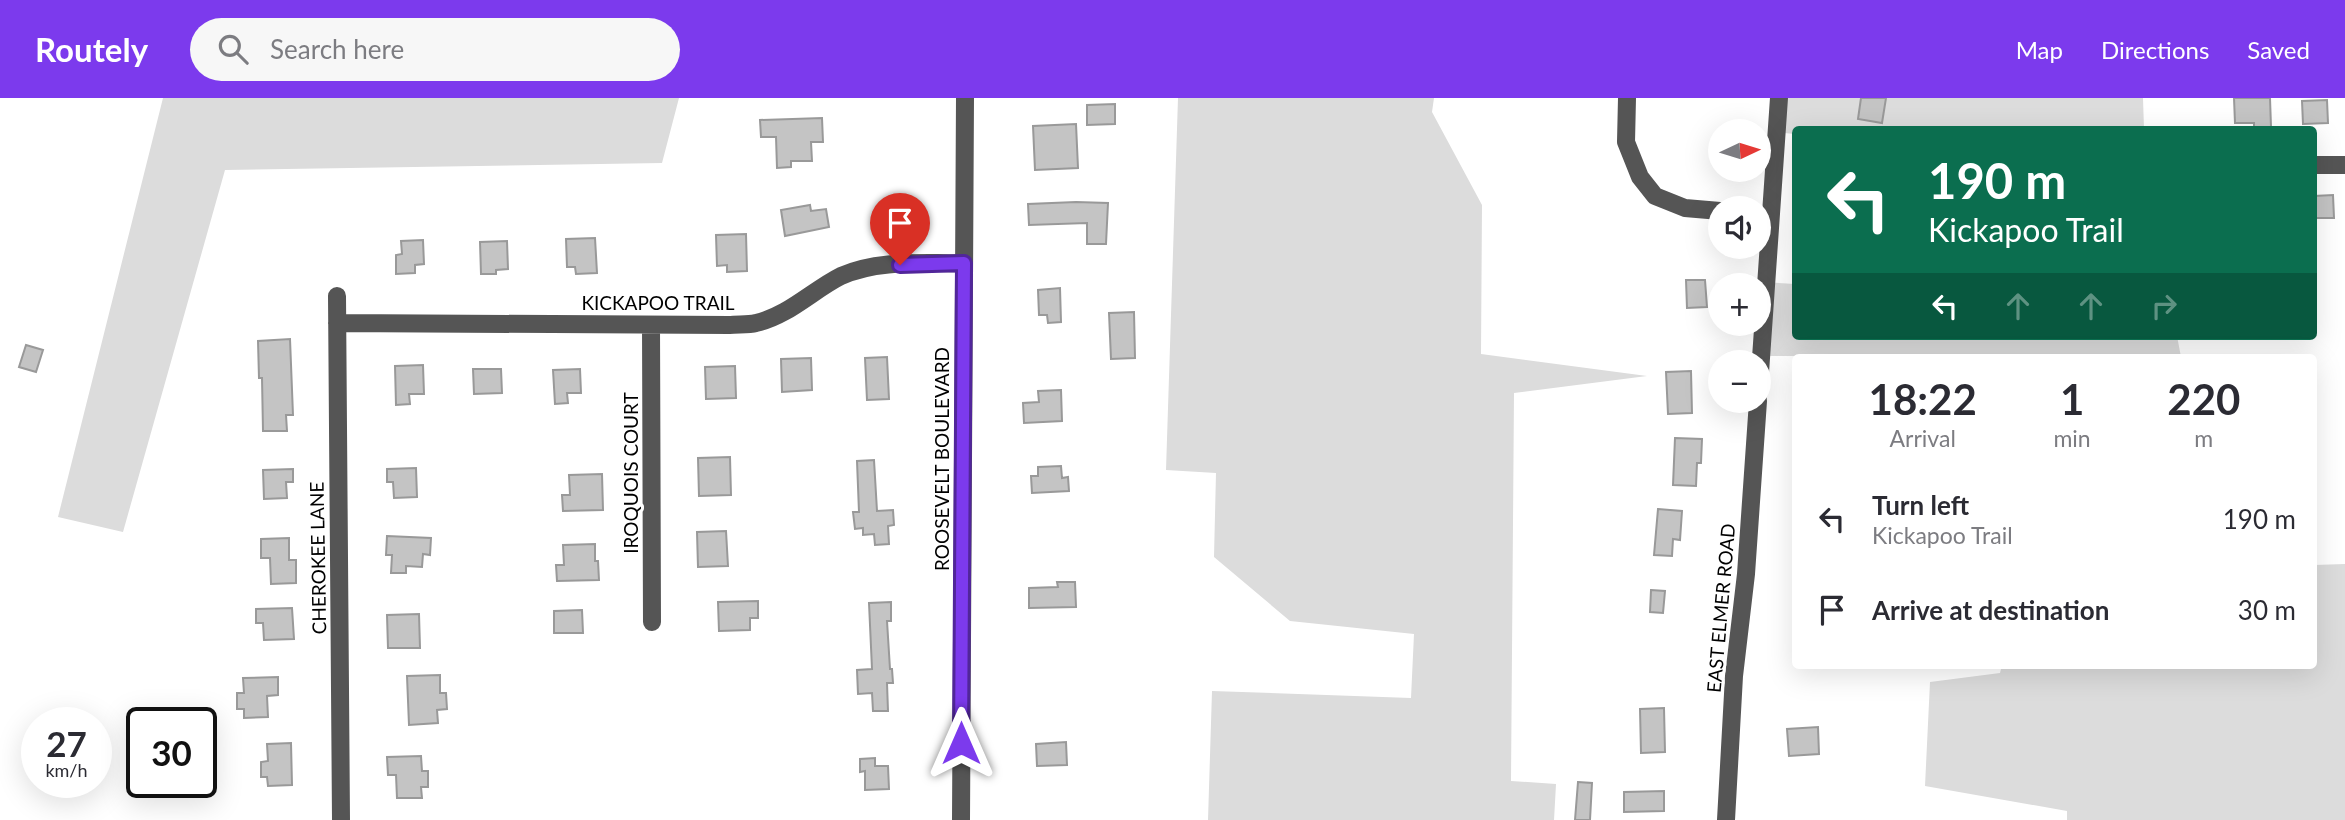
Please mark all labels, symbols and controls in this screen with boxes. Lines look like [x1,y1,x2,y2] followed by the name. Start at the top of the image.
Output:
[190,18,680,81] search box
[35,29,148,69] text: Routely
[214,30,252,68] icon: search
[270,33,404,65] text: Search here
[2016,35,2063,64] text: Map
[2101,35,2209,64] text: Directions
[2247,35,2310,64] text: Saved
[1708,119,1771,182] north arrow
[1708,119,1771,413] map controls
[1928,151,2066,209] text: 190 m
[1813,154,1904,245] icon: left
[870,193,930,265] pin
[1708,196,1771,259] button: sound
[881,204,919,242] icon: arrive
[1928,210,2124,249] text: Kickapoo Trail
[1708,273,1771,336] button: +
[1926,287,1964,325] icon: left
[1999,287,2037,325] icon: ahead
[2072,287,2110,325] icon: ahead
[2145,287,2183,325] icon: right
[581,291,735,314] street label: KICKAPOO TRAIL
[930,347,953,571] street label: ROOSEVELT BOULEVARD
[1708,350,1771,413] button: −
[1869,374,1977,424] text: 18:22
[2060,374,2084,424] text: 1
[2167,374,2240,424] text: 220
[619,392,642,554] street label: IROQUOIS COURT
[1890,424,1956,452] text: Arrival
[2053,424,2091,452] text: min
[2194,424,2213,452] text: m
[305,481,330,635] street label: CHEROKEE LANE
[1872,489,1969,521] text: Turn left
[1813,500,1851,538] icon: left
[2223,503,2296,535] text: 190 m
[1872,521,2013,549] text: Kickapoo Trail
[1702,522,1739,693] street label: EAST ELMER ROAD
[1813,591,1851,629] icon: arrive
[1872,594,2109,626] text: Arrive at destination
[2238,594,2296,626] text: 30 m
[924,706,998,780] position arrow
[126,707,217,798] speed limit sign: 30
[46,722,87,764] text: 27
[45,759,88,781] text: km/h

